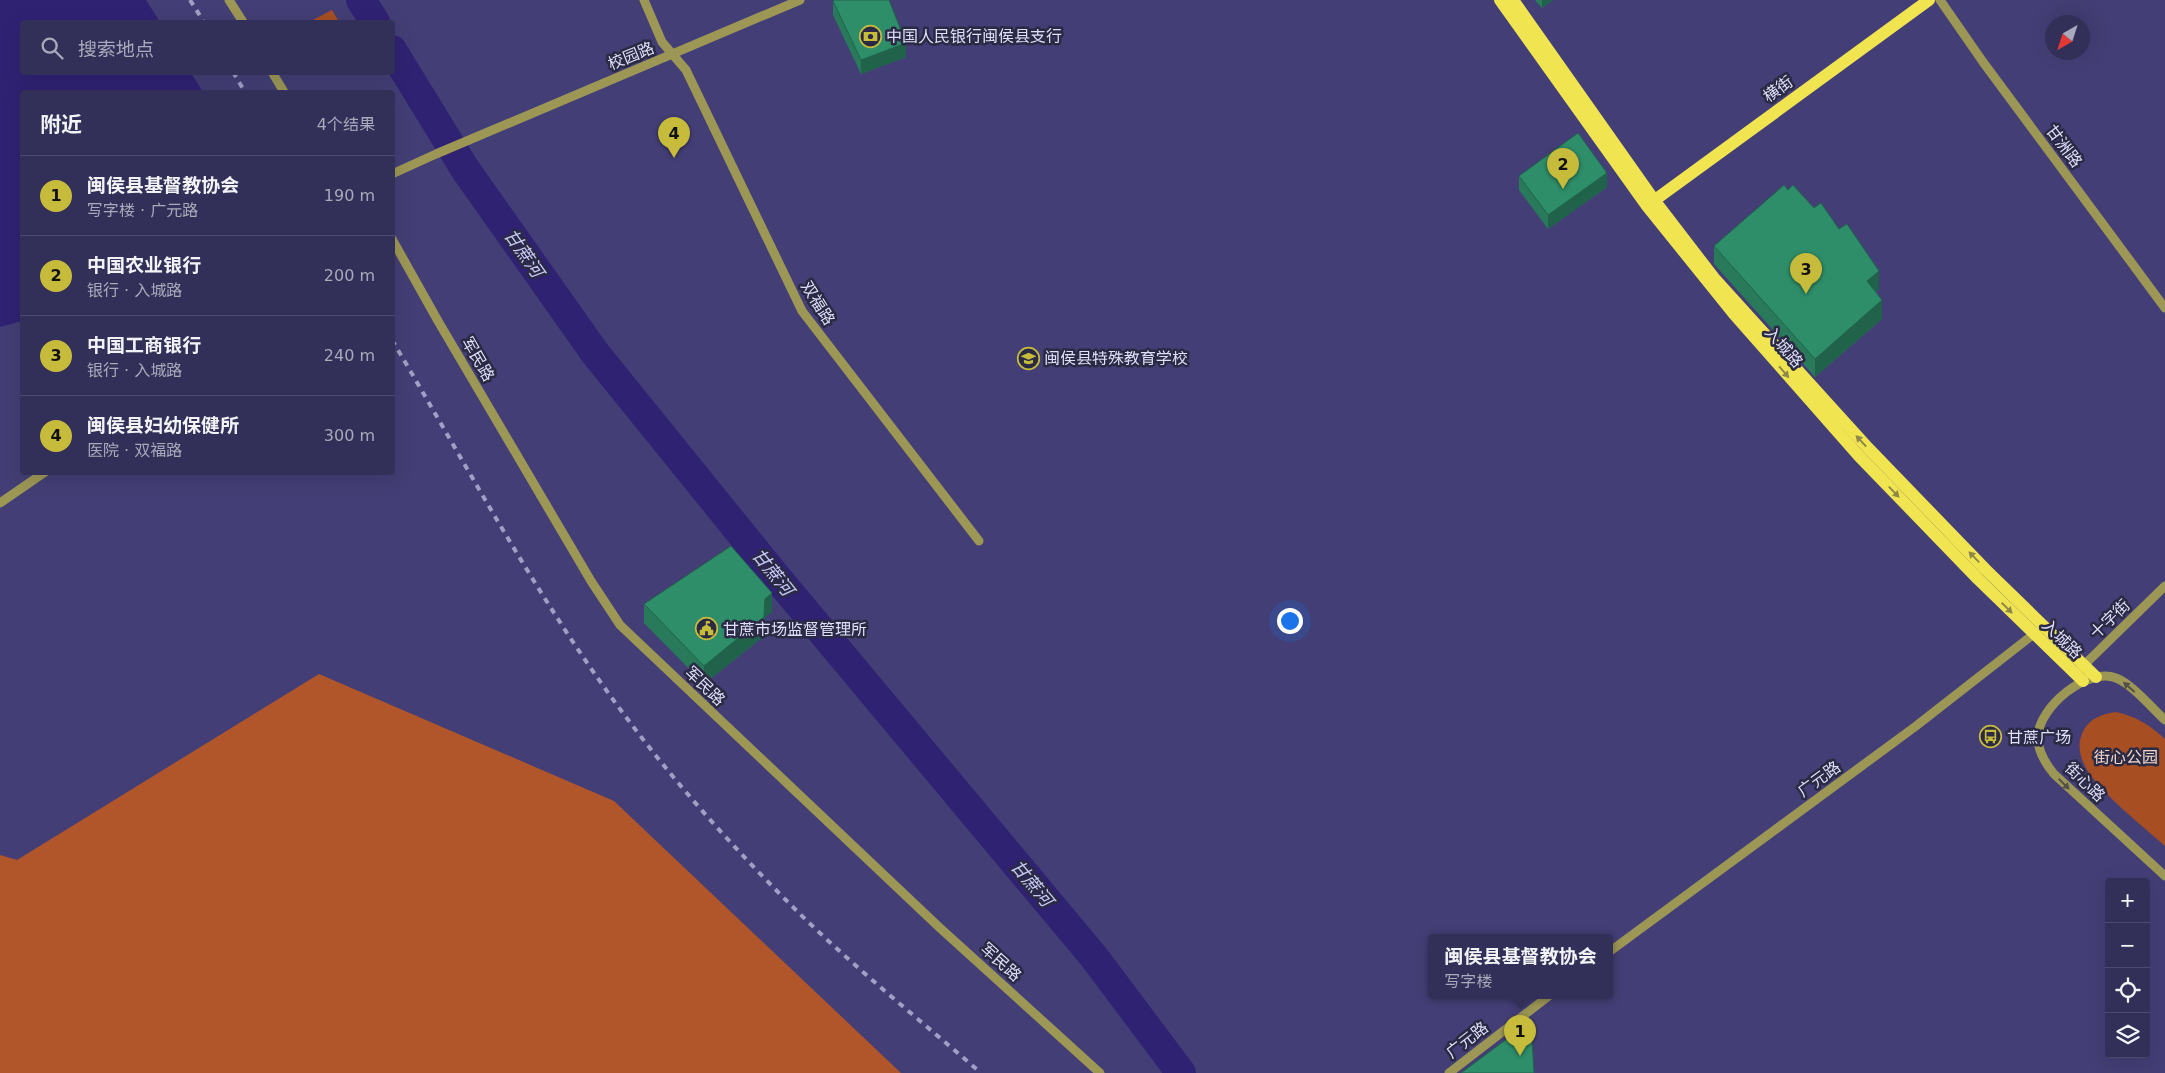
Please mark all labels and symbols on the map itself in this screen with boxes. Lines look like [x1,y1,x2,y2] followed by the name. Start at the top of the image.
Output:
[2045,15,2090,60] north arrow
[858,24,882,48] bank icon: 中国人民银行闽侯县支行
[886,27,1062,46] place label: 中国人民银行闽侯县支行
[605,38,657,74] street label: 校园路
[1759,72,1797,106] street label: 横街
[658,117,690,158] pin: 4
[2042,121,2086,171] street label: 甘洲路
[1547,148,1579,189] pin: 2
[500,225,550,284] water label: 甘蔗河
[1790,253,1822,294] pin: 3
[797,278,839,328] street label: 双福路
[1761,323,1807,371] street label: 入城路
[458,333,498,385] street label: 军民路
[1016,346,1040,370] school or university icon: 闽侯县特殊教育学校
[1044,349,1188,368] place label: 闽侯县特殊教育学校
[1778,366,1790,378] one-way arrow
[1855,435,1867,447] one-way arrow
[1888,486,1900,498] one-way arrow
[748,544,800,602] water label: 甘蔗河
[1968,552,1980,564] one-way arrow
[2086,595,2134,643] street label: 十字街
[2001,602,2013,614] one-way arrow
[1277,608,1303,634] your location
[2038,615,2086,663] street label: 入城路
[695,617,719,641] public building icon: 甘蔗市场监督管理所
[723,620,867,639] place label: 甘蔗市场监督管理所
[681,662,729,710] street label: 军民路
[2123,682,2135,693] one-way arrow
[1979,725,2003,749] bus stop icon: 甘蔗广场
[2007,728,2071,747] place label: 甘蔗广场
[2094,748,2158,767] park label: 街心公园
[1794,757,1844,801] street label: 广元路
[2061,758,2109,806] street label: 街心路
[2058,778,2070,790] one-way arrow
[1007,856,1059,913] water label: 甘蔗河
[977,939,1025,985] street label: 军民路
[1504,1015,1536,1056] pin: 1
[1442,1018,1492,1062] street label: 广元路

